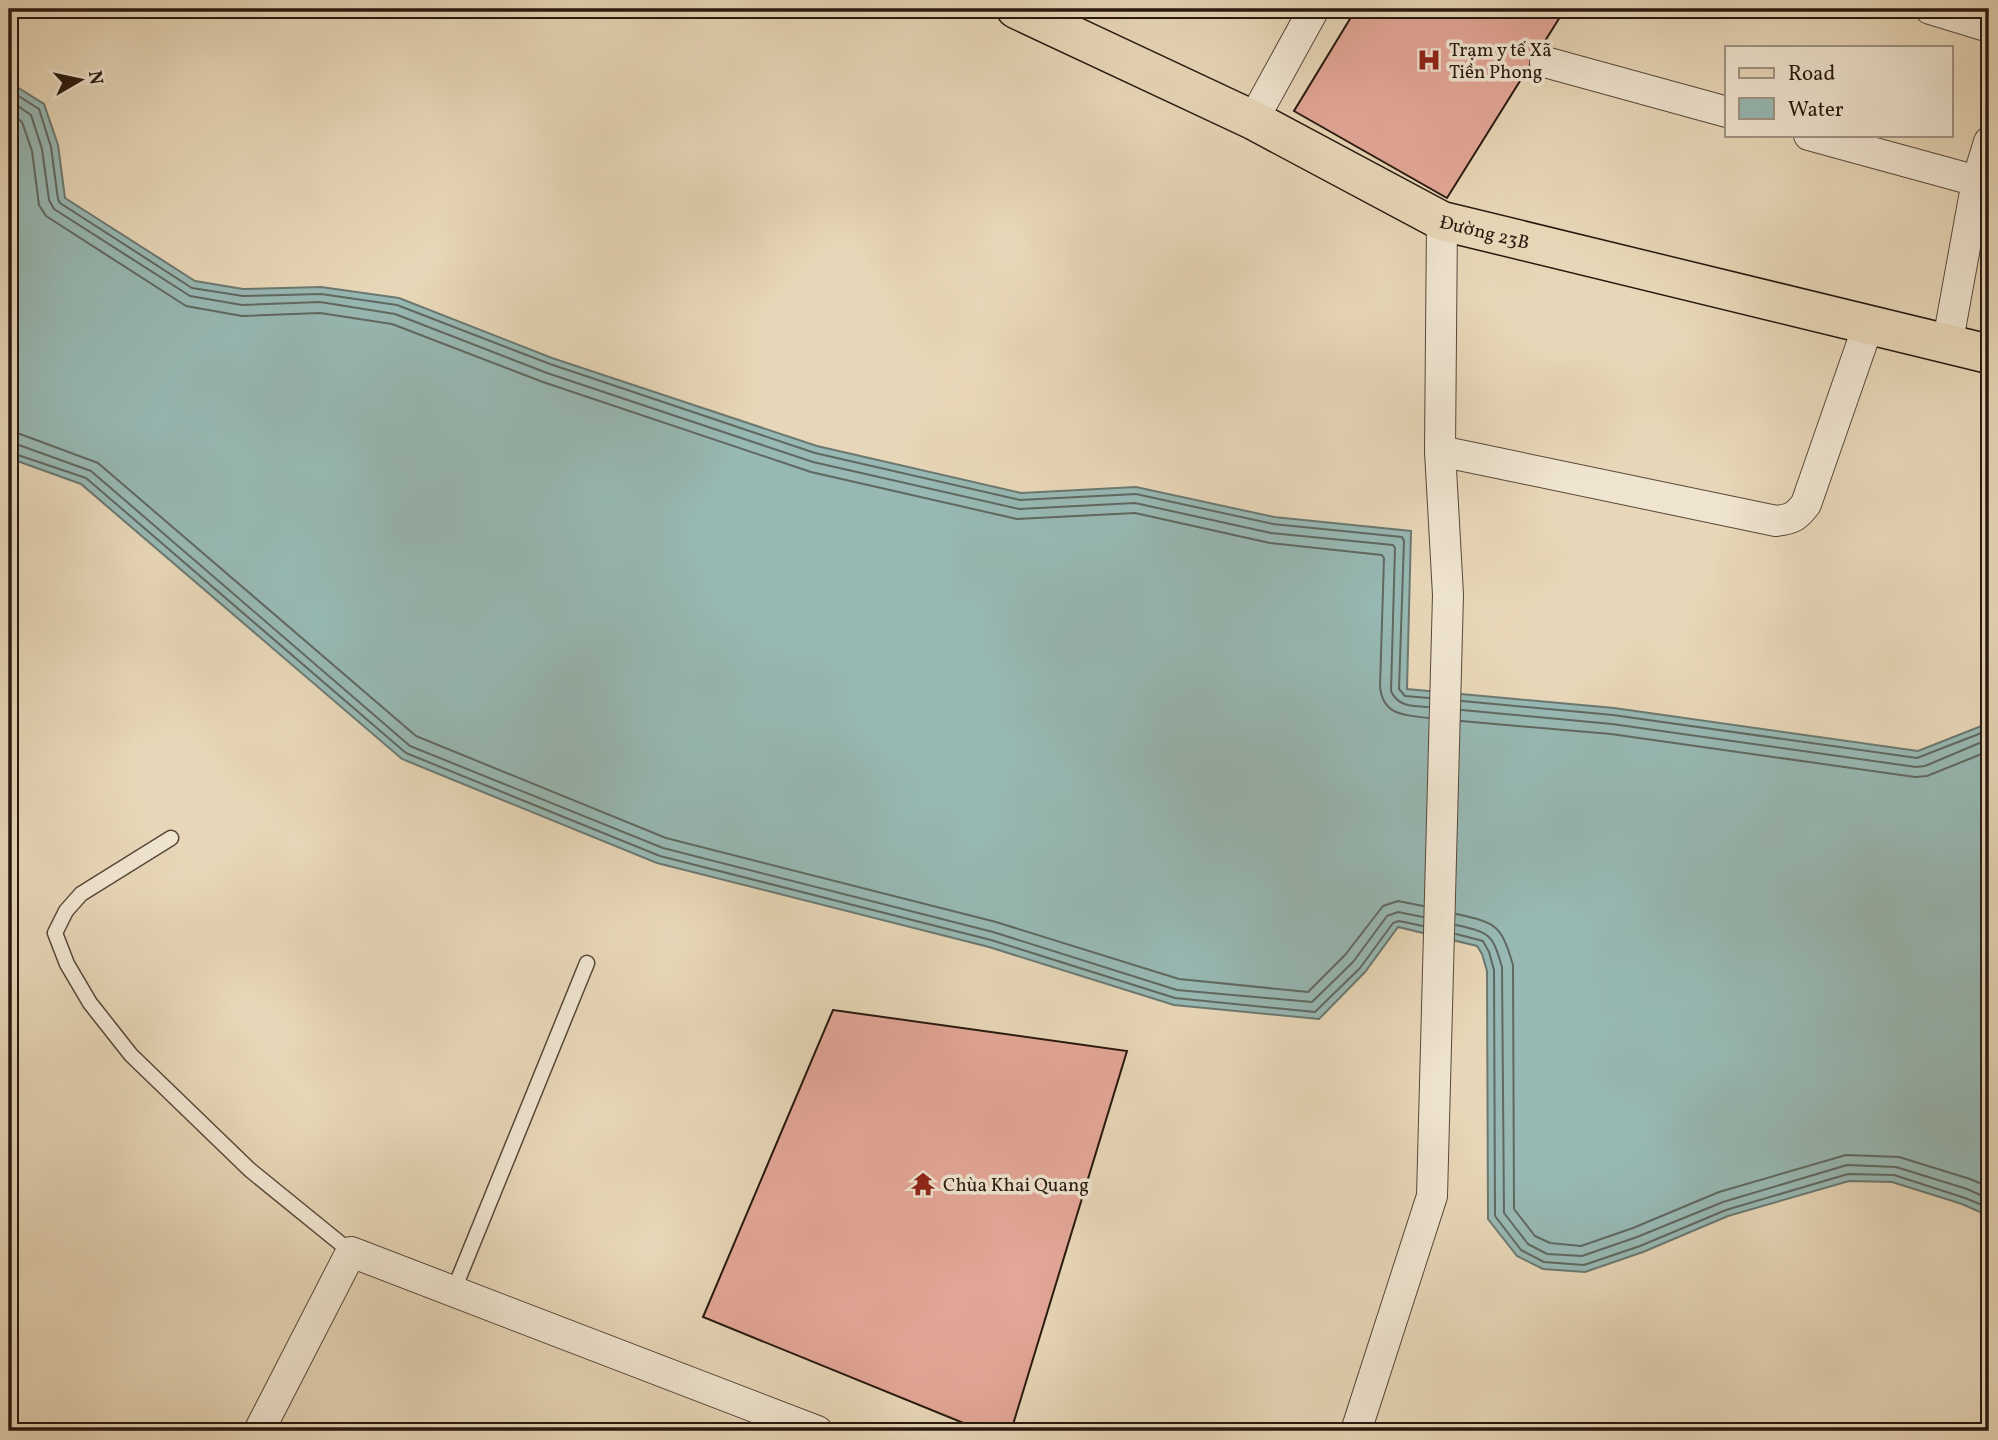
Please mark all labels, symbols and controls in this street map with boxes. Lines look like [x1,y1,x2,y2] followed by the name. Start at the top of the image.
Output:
[1449,38,1552,86] place label: Trạm y tế Xã Tiền Phong
[46,46,116,116] north arrow
[1415,46,1443,74] hospital icon: Trạm y tế Xã Tiền Phong
[1725,46,1952,136] legend
[1788,60,1835,89] text: Road
[81,69,109,87] text: N
[1788,96,1844,125] text: Water
[1437,210,1532,257] street label: Đường 23B
[909,1170,937,1198] temple icon: Chùa Khai Quang
[943,1173,1089,1199] place label: Chùa Khai Quang

